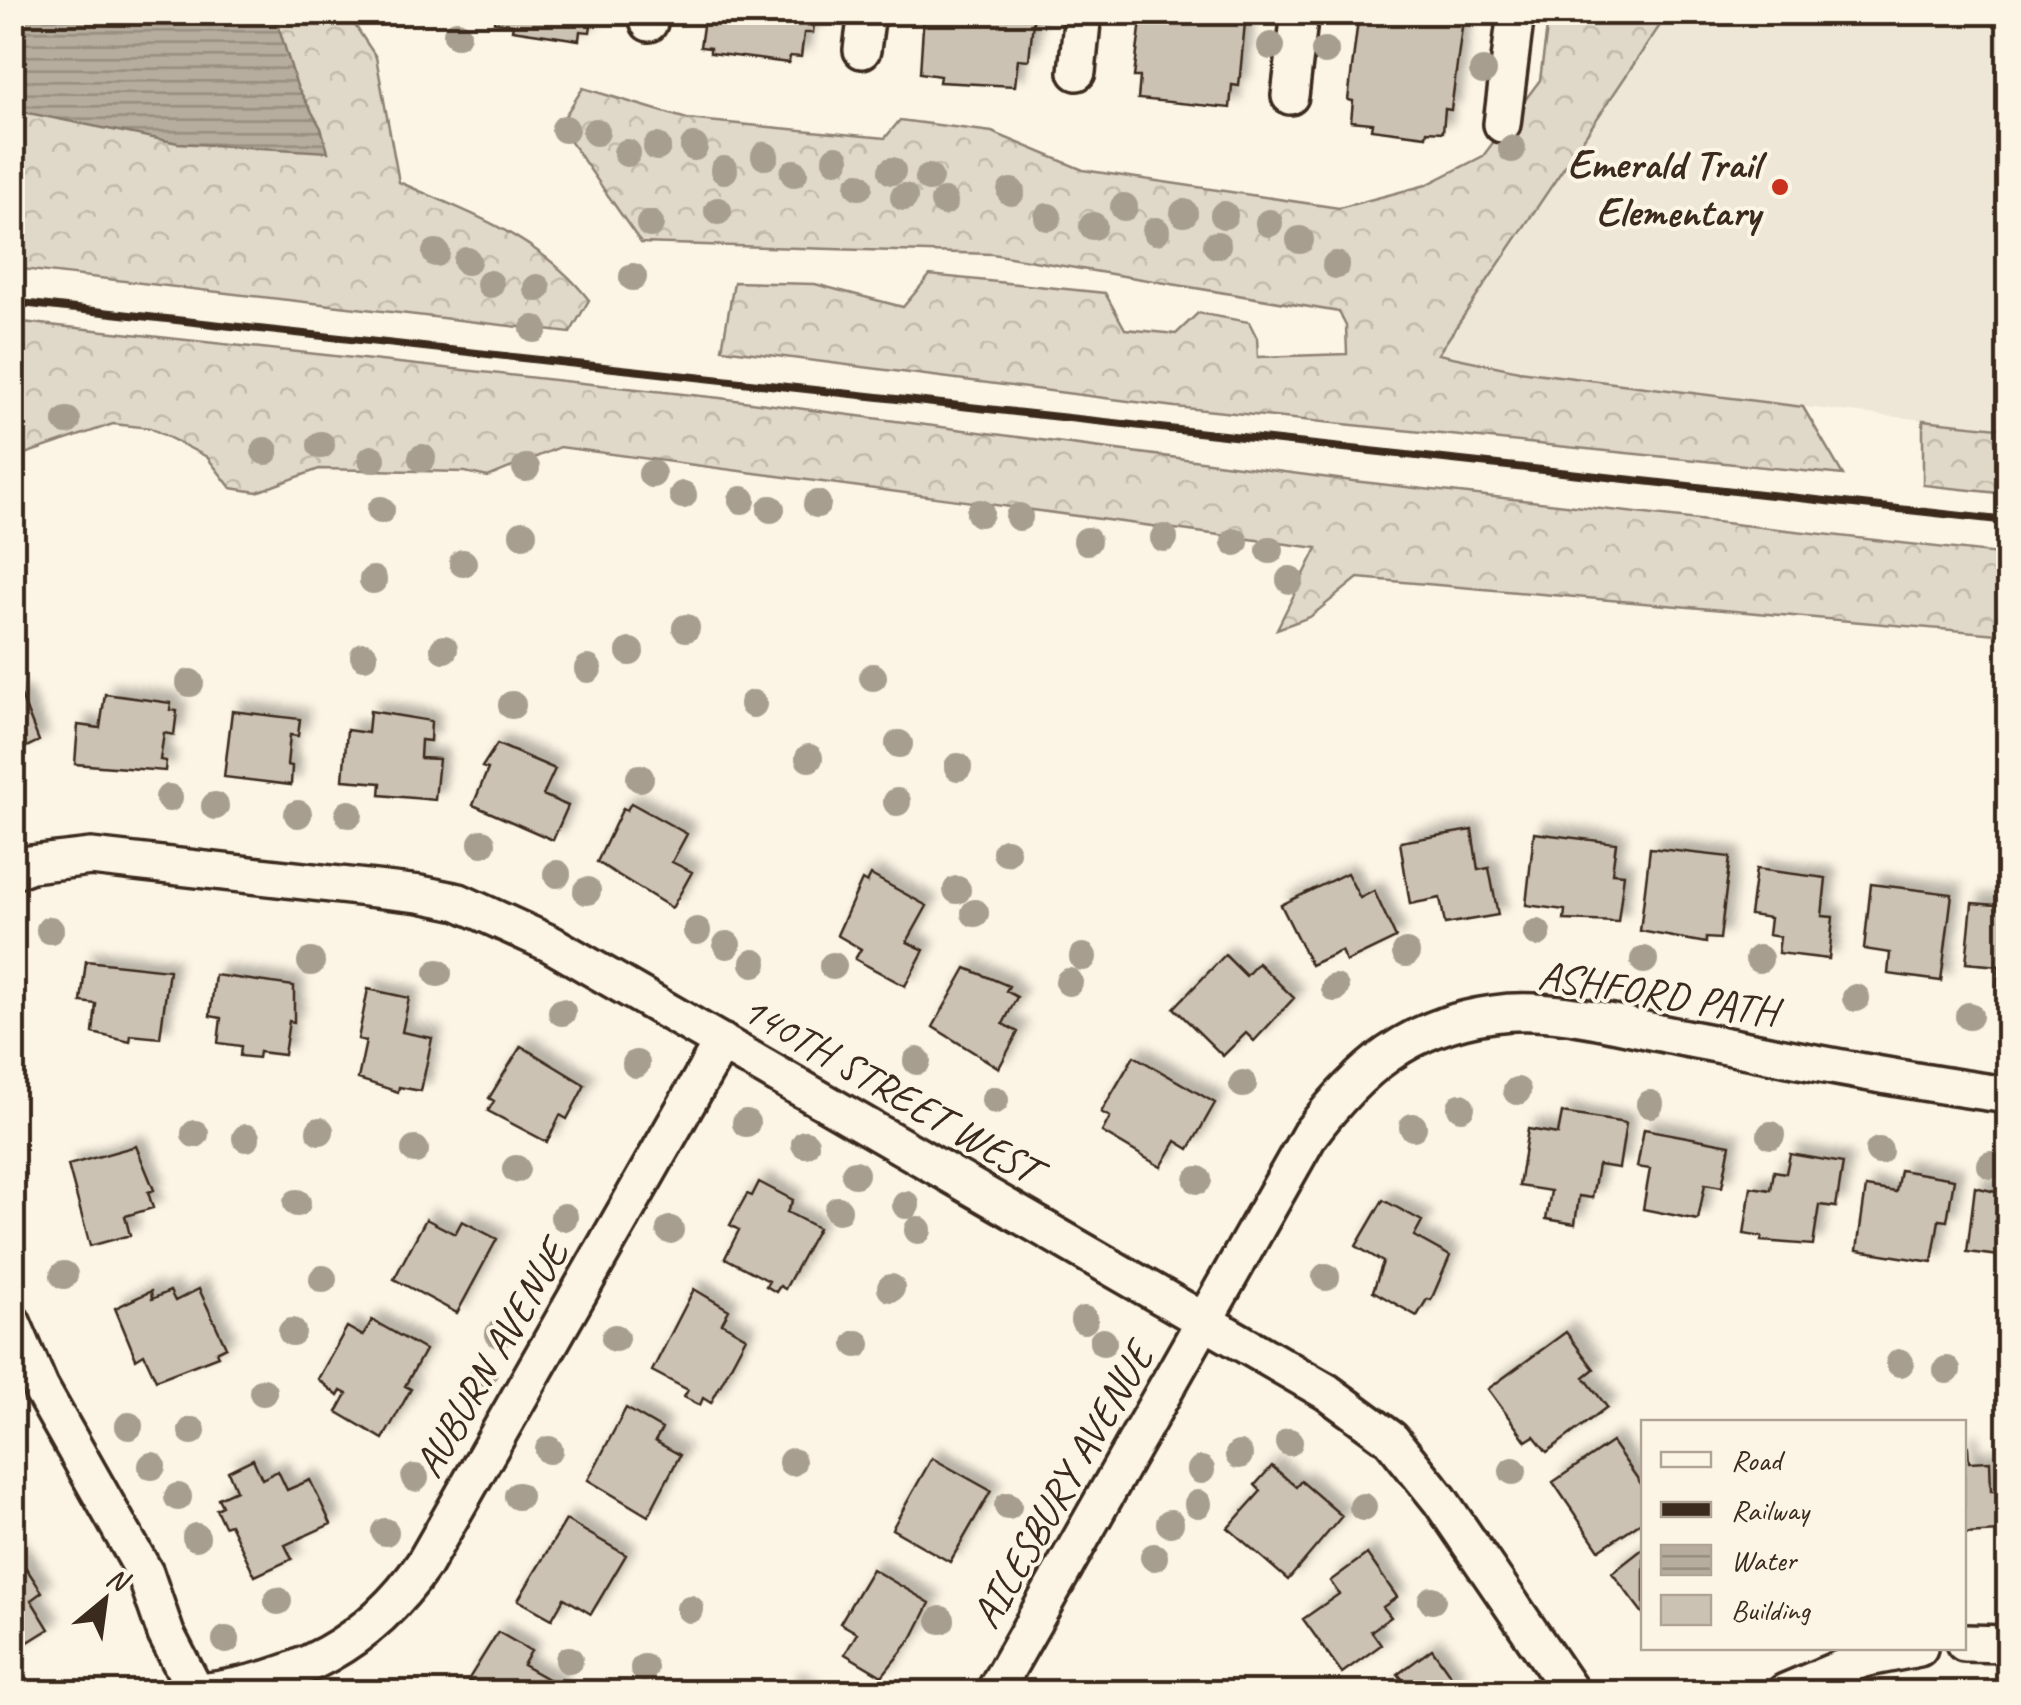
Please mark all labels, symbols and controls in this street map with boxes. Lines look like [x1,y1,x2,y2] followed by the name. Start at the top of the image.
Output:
[1567,138,1768,239] place label: Emerald Trail Elementary
[1769,176,1791,198] marker: Emerald Trail Elementary
[1535,948,1787,1039] street label: ASHFORD PATH
[732,983,1058,1201] street label: 140TH STREET WEST
[402,1227,583,1487] street label: AUBURN AVENUE
[959,1330,1168,1638] street label: AILESBURY AVENUE
[1641,1420,1966,1650] legend
[1731,1441,1785,1479] text: Road
[1731,1491,1811,1529] text: Railway
[1731,1541,1798,1579] text: Water
[55,1550,155,1650] north arrow
[101,1559,137,1600] text: N
[1731,1591,1811,1629] text: Building

